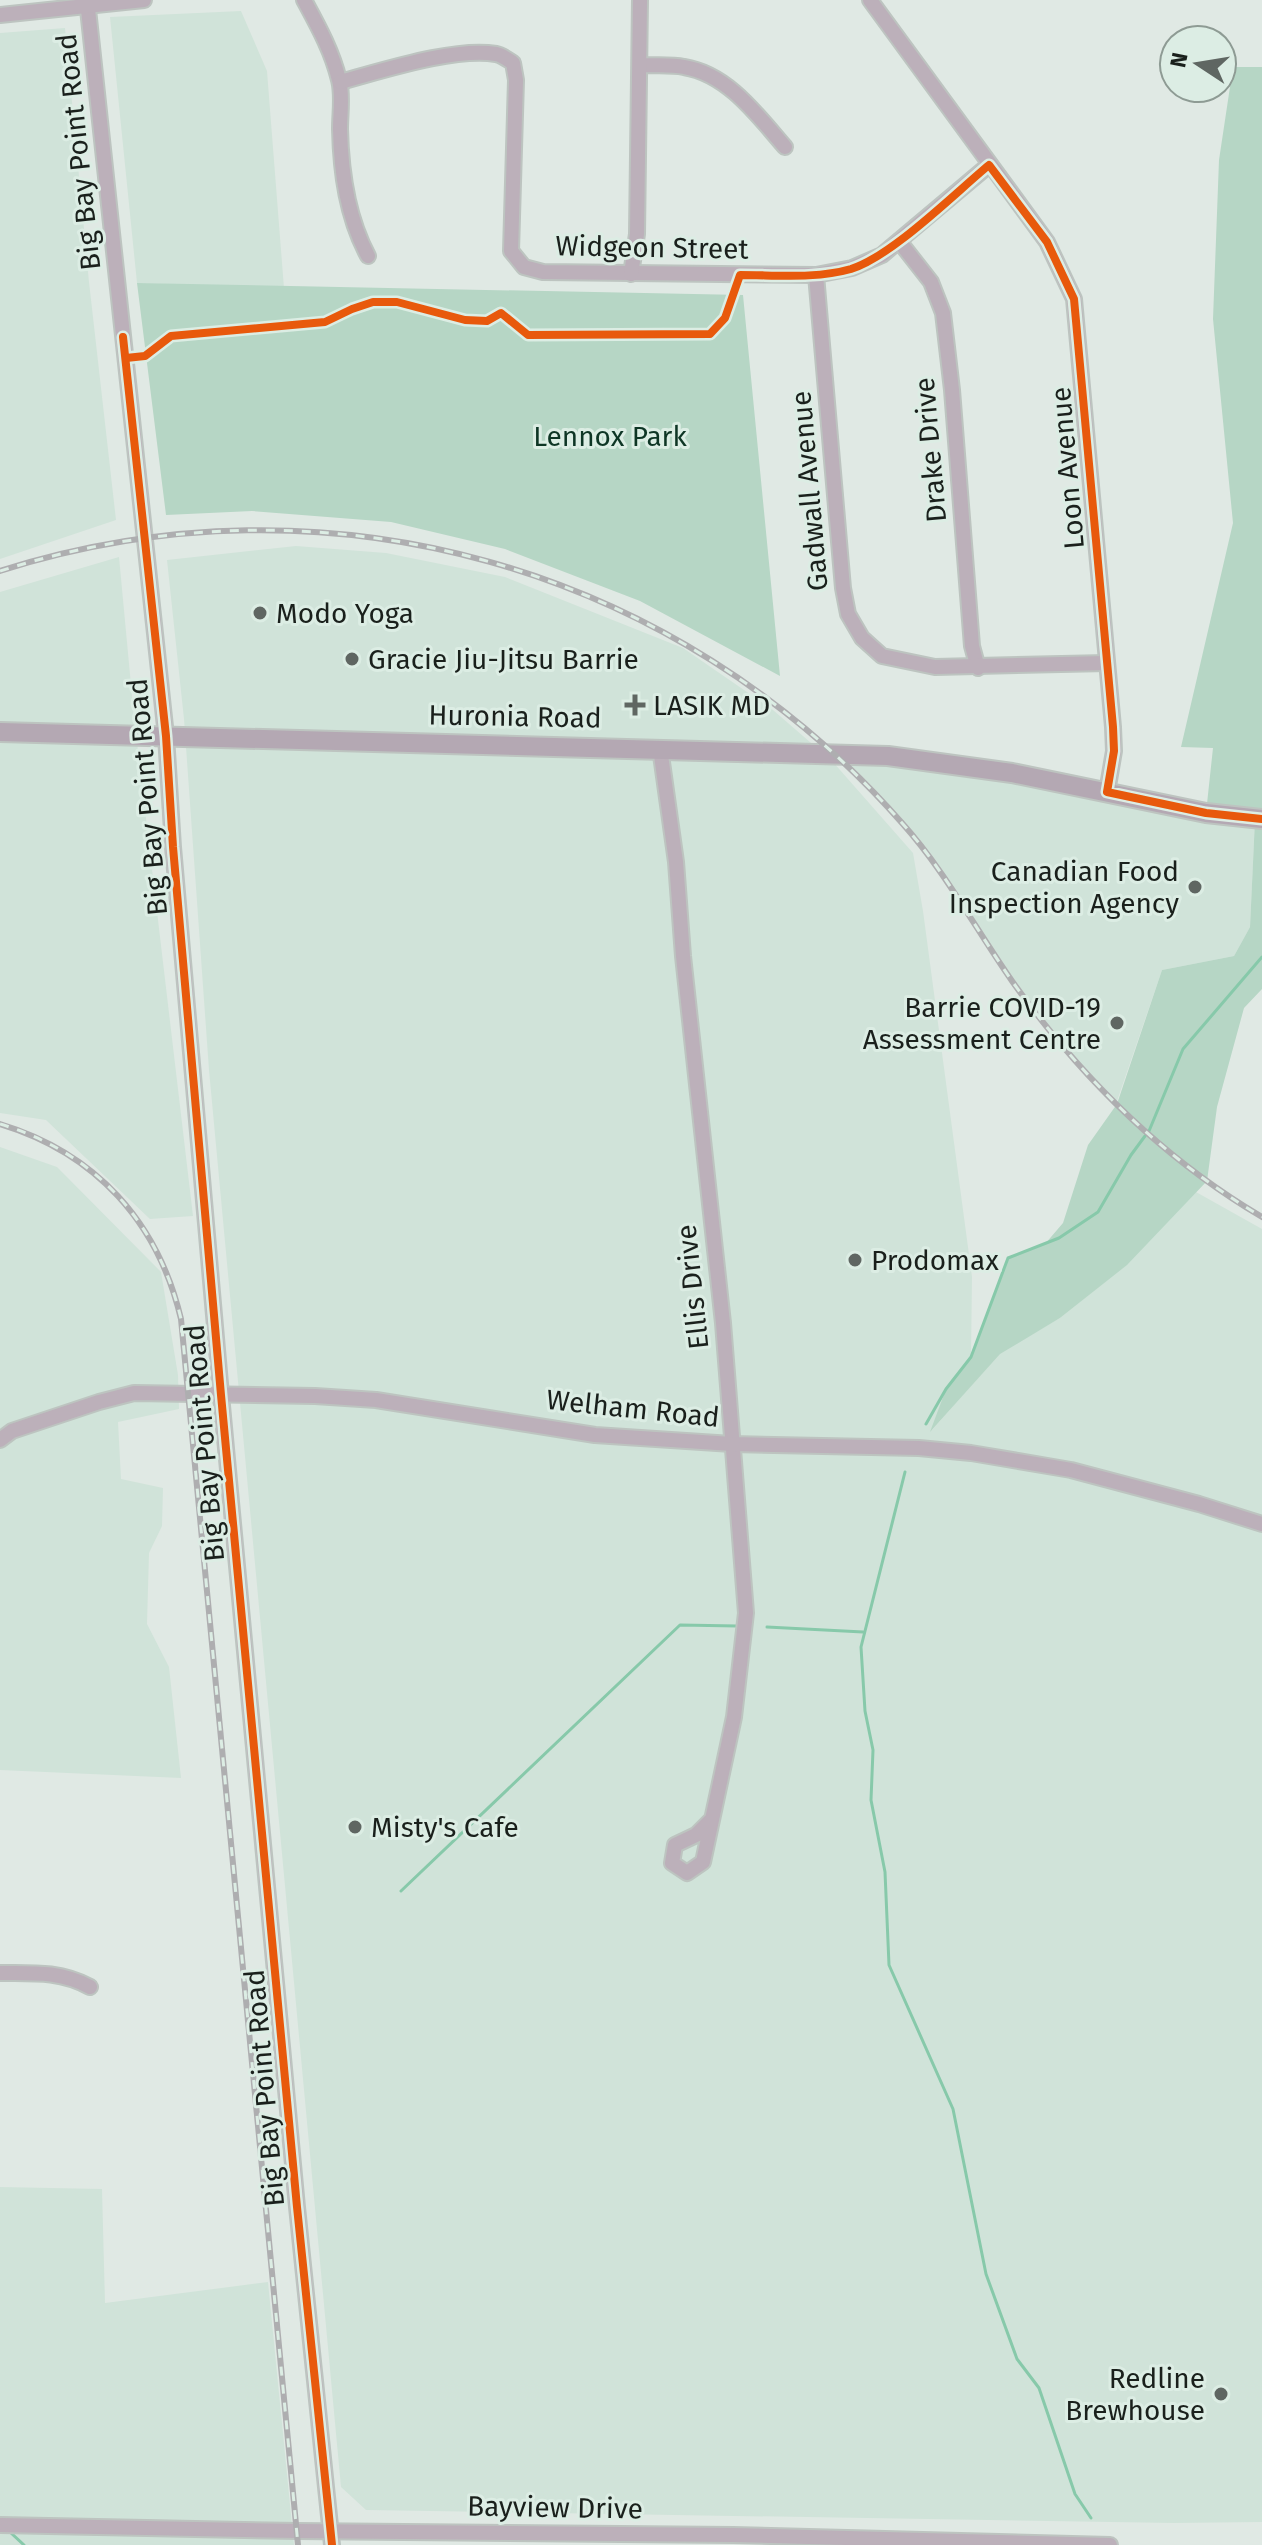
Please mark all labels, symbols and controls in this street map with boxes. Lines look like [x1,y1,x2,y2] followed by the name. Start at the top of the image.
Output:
[1158,24,1238,104] north arrow
[50,32,107,272] street label: Big Bay Point Road
[1164,50,1194,70] text: N
[555,229,750,266] street label: Widgeon Street
[908,376,953,524] street label: Drake Drive
[1044,385,1091,550] street label: Loon Avenue
[784,389,835,593] street label: Gadwall Avenue
[533,420,687,453] park label: Lennox Park
[276,597,414,630] place label: Modo Yoga
[251,604,269,622] marker: Modo Yoga
[368,643,639,676] place label: Gracie Jiu-Jitsu Barrie
[343,650,361,668] marker: Gracie Jiu-Jitsu Barrie
[121,677,174,917] street label: Big Bay Point Road
[653,689,770,722] place label: LASIK MD
[624,694,646,716] marker: LASIK MD
[428,698,602,735] street label: Huronia Road
[949,855,1179,920] place label: Canadian Food Inspection Agency
[1186,878,1204,896] marker: Canadian Food Inspection Agency
[863,991,1101,1056] place label: Barrie COVID-19 Assessment Centre
[1108,1014,1126,1032] marker: Barrie COVID-19 Assessment Centre
[670,1223,715,1351] street label: Ellis Drive
[871,1244,999,1277] place label: Prodomax
[846,1251,864,1269] marker: Prodomax
[178,1323,231,1563] street label: Big Bay Point Road
[545,1383,721,1434] street label: Welham Road
[371,1811,519,1844] place label: Misty's Cafe
[346,1818,364,1836] marker: Misty's Cafe
[238,1968,291,2208] street label: Big Bay Point Road
[1065,2362,1205,2427] place label: Redline Brewhouse
[1212,2385,1230,2403] marker: Redline Brewhouse
[467,2489,643,2526] street label: Bayview Drive

